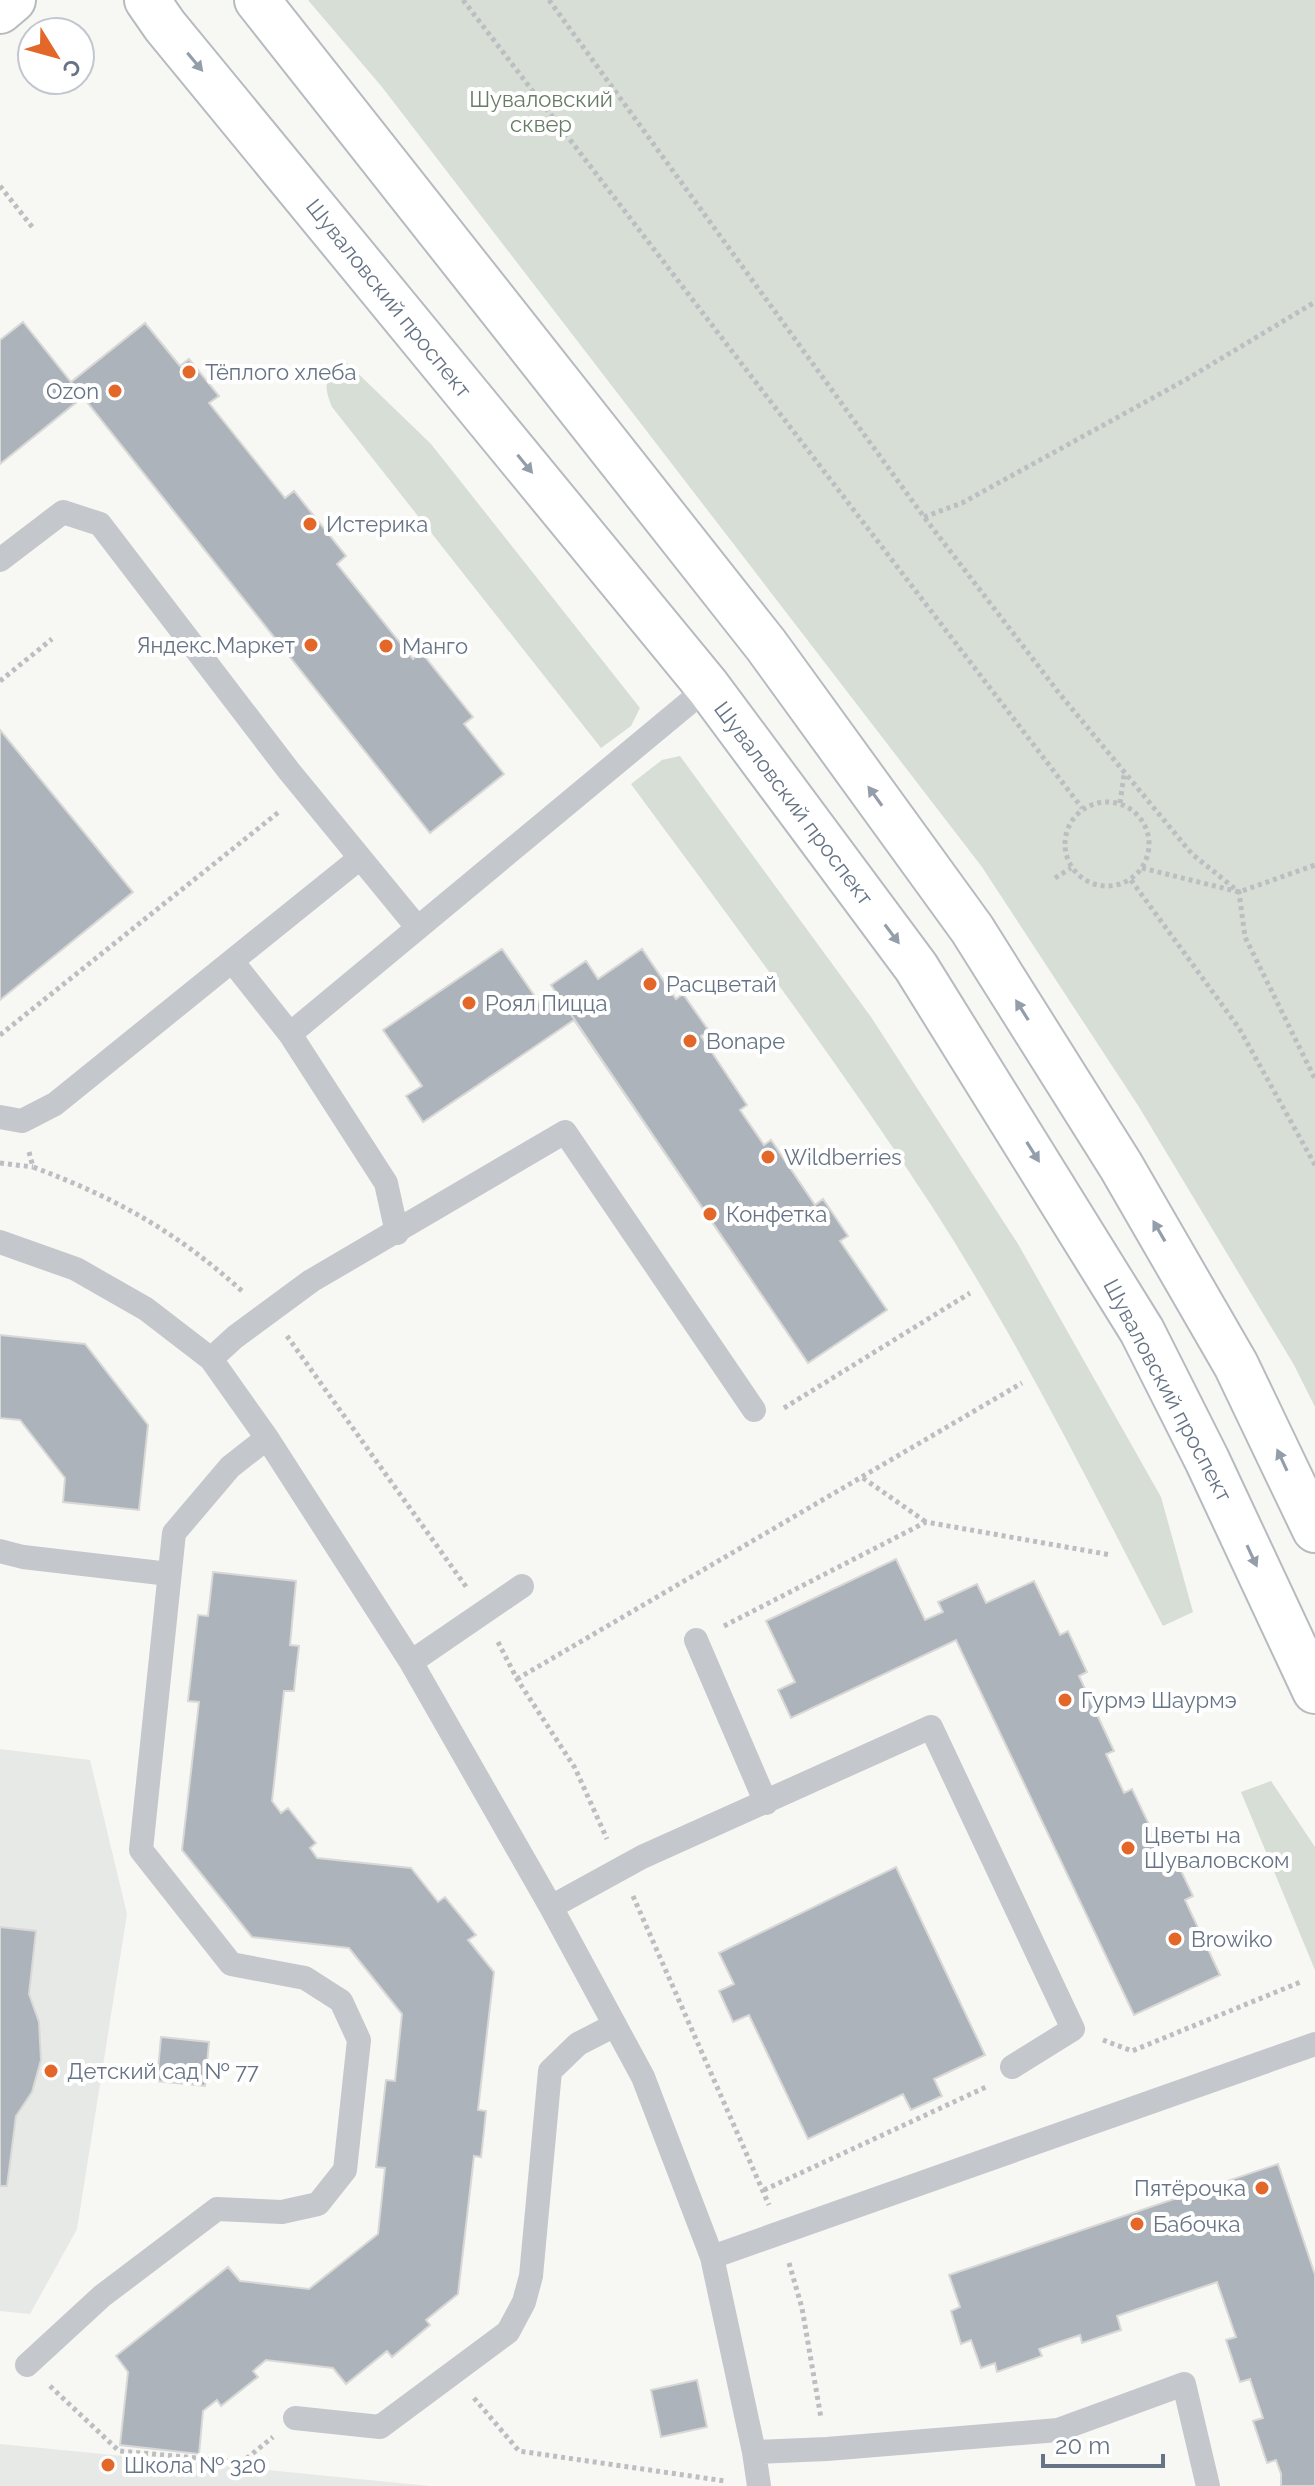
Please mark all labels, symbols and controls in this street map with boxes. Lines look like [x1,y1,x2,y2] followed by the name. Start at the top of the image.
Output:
[16,16,96,96] north arrow
[186,51,203,71] one-way arrow
[57,54,87,82] text: С
[469,86,613,137] park label: Шуваловский сквер
[301,194,477,403] street label: Шуваловский проспект
[205,359,356,385] place label: Тёплого хлеба
[180,363,198,381] marker: Тёплого хлеба
[46,378,99,404] place label: Ozon
[106,382,124,400] marker: Ozon
[516,454,533,474] one-way arrow
[326,511,428,537] place label: Истерика
[301,515,319,533] marker: Истерика
[136,632,295,658] place label: Яндекс.Маркет
[402,633,468,659] place label: Манго
[302,636,320,654] marker: Яндекс.Маркет
[377,637,395,655] marker: Манго
[709,696,879,910] street label: Шуваловский проспект
[868,785,883,806] one-way arrow
[883,924,899,944] one-way arrow
[666,971,777,997] place label: Расцветай
[641,975,659,993] marker: Расцветай
[485,990,608,1016] place label: Роял Пицца
[460,994,478,1012] marker: Роял Пицца
[1015,999,1030,1020] one-way arrow
[706,1028,785,1054] place label: Bonape
[681,1032,699,1050] marker: Bonape
[1026,1141,1040,1163] one-way arrow
[784,1144,902,1170] place label: Wildberries
[759,1148,777,1166] marker: Wildberries
[726,1201,827,1227] place label: Конфетка
[701,1205,719,1223] marker: Конфетка
[1152,1220,1166,1242] one-way arrow
[1098,1274,1238,1506] street label: Шуваловский проспект
[1275,1448,1289,1472] one-way arrow
[1245,1545,1259,1568] one-way arrow
[1081,1687,1237,1713] place label: Гурмэ Шаурмэ
[1056,1691,1074,1709] marker: Гурмэ Шаурмэ
[1144,1822,1289,1873] place label: Цветы на Шуваловском
[1119,1839,1137,1857] marker: Цветы на Шуваловском
[1191,1926,1273,1952] place label: Browiko
[1166,1930,1184,1948] marker: Browiko
[67,2058,259,2084] place label: Детский сад № 77
[42,2062,60,2080] marker: Детский сад № 77
[1134,2175,1246,2201] place label: Пятёрочка
[1253,2179,1271,2197] marker: Пятёрочка
[1153,2211,1241,2237] place label: Бабочка
[1128,2215,1146,2233] marker: Бабочка
[1043,2418,1163,2468] scale bar
[1055,2431,1110,2460] text: 20 m
[124,2452,266,2478] place label: Школа № 320
[99,2456,117,2474] marker: Школа № 320

